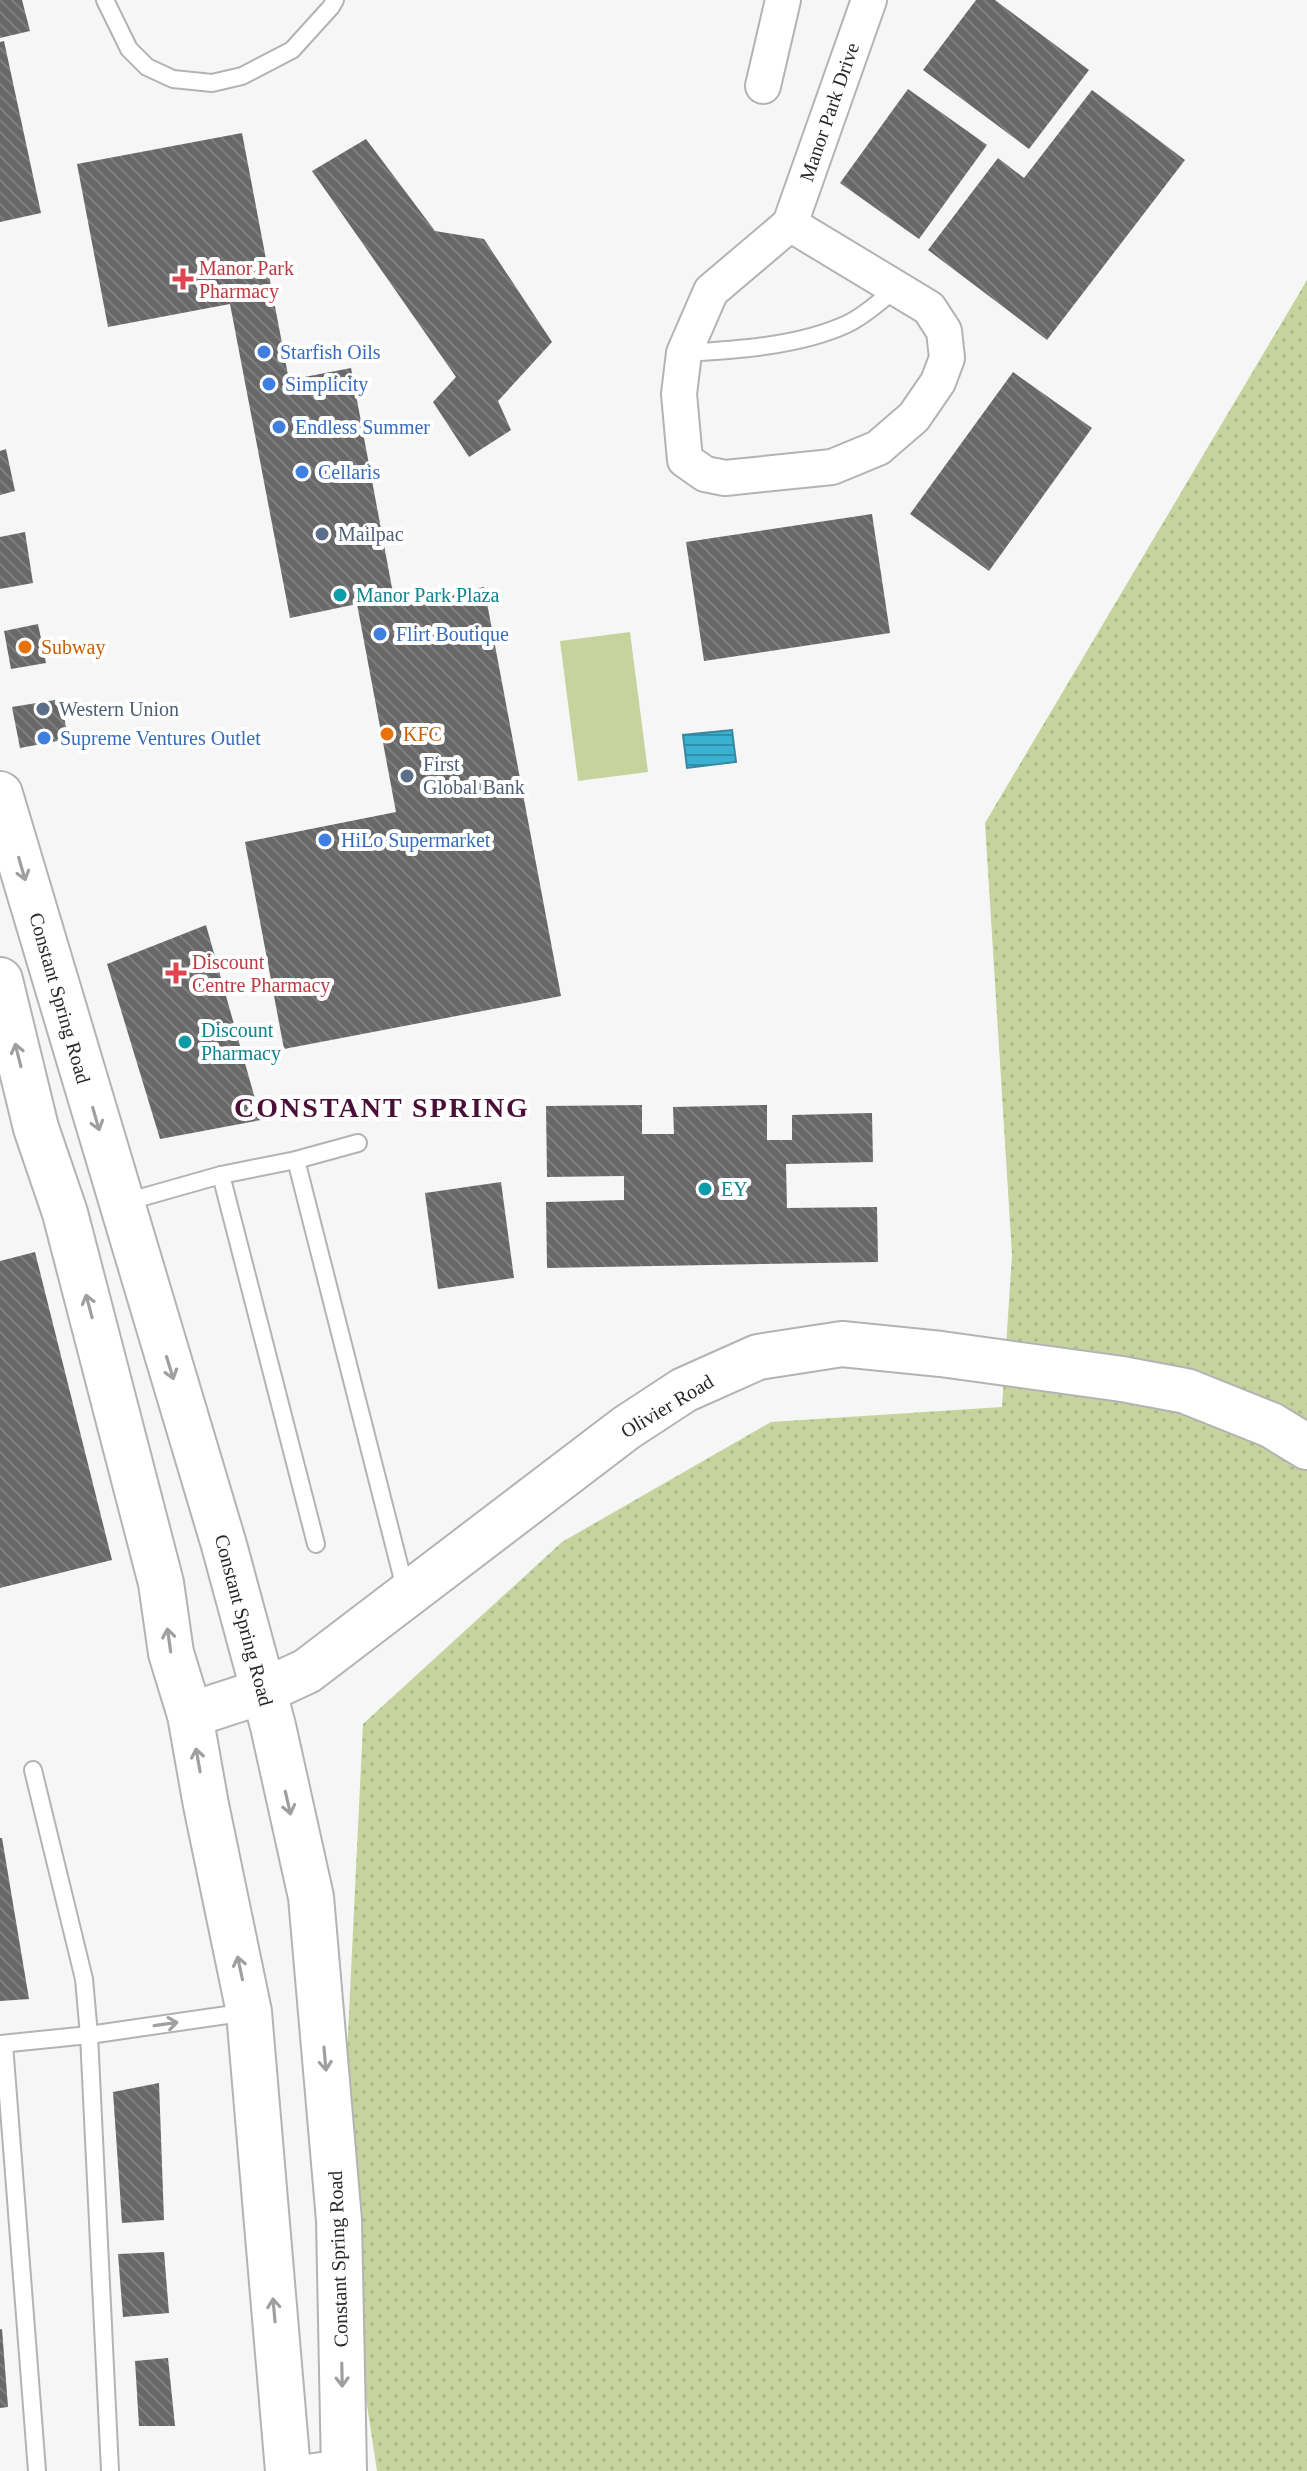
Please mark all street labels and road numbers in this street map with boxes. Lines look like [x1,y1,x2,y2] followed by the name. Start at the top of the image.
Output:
[795,40,863,184] street label: Manor Park Drive
[24,910,95,1086] street label: Constant Spring Road
[617,1370,717,1442] street label: Olivier Road
[210,1532,277,1708] street label: Constant Spring Road
[324,2170,353,2348] street label: Constant Spring Road

